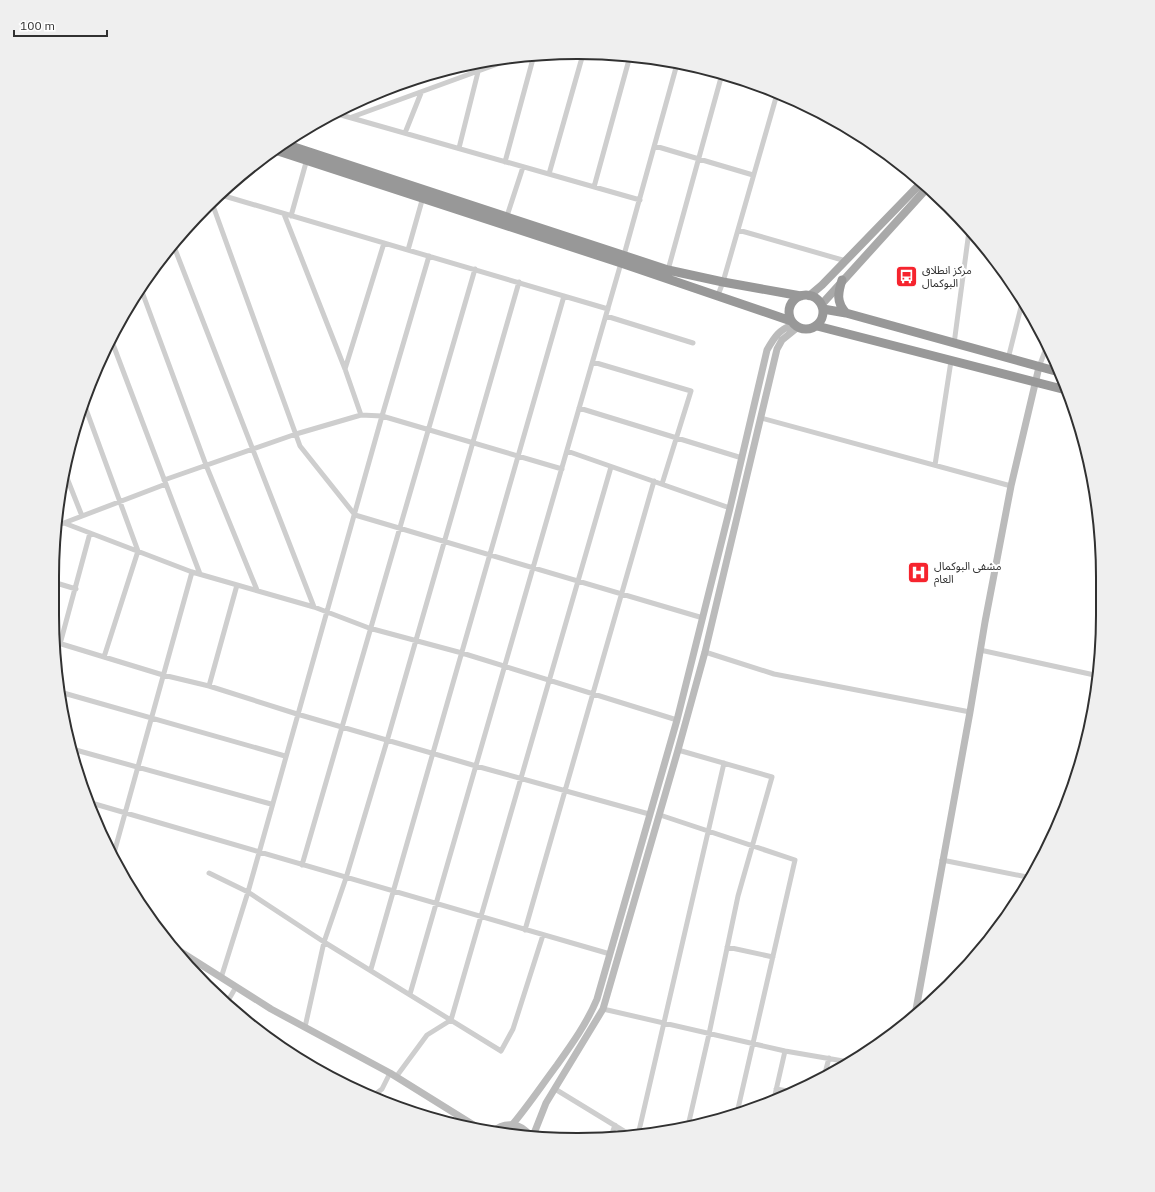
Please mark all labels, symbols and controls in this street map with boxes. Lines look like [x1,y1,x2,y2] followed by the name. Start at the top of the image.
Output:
[14,12,107,38] scale bar
[20,18,55,33] text: 100 m
[893,263,919,289] bus stop icon: مركز انطلاق البوكمال
[922,263,972,290] place label: مركز انطلاق البوكمال
[905,559,931,585] hospital icon: مشفى البوكمال العام
[934,559,1002,587] place label: مشفى البوكمال العام

